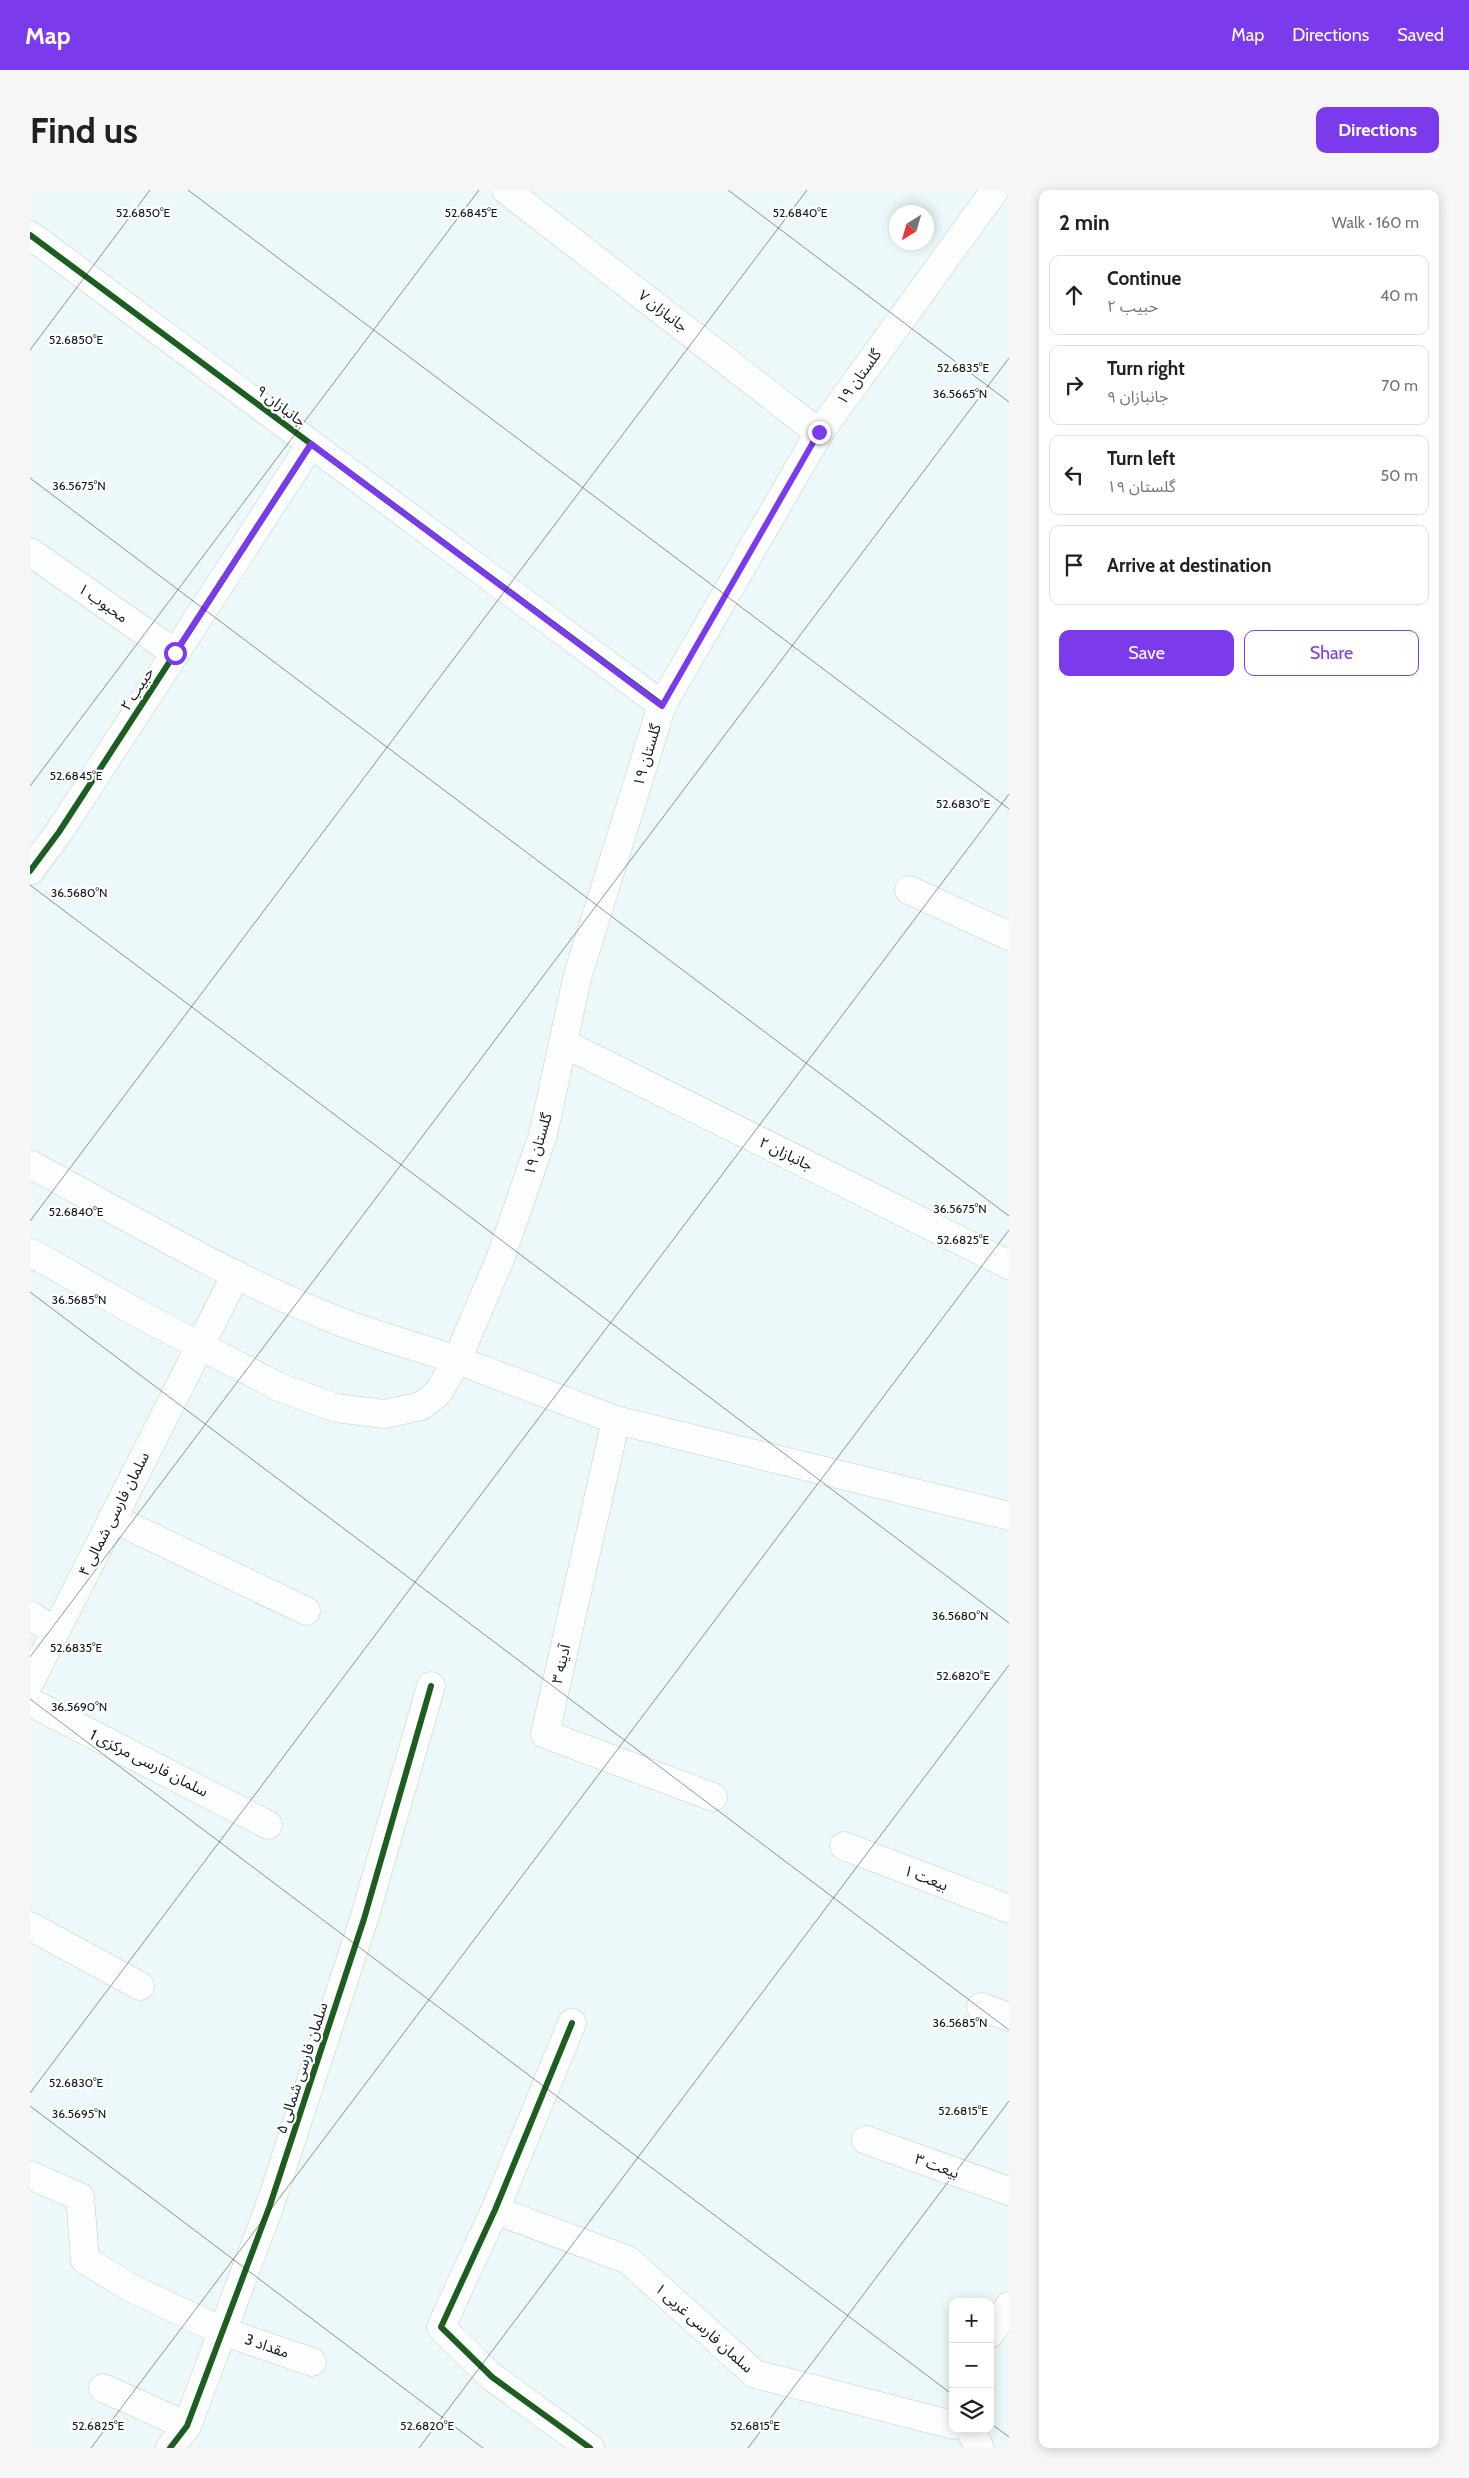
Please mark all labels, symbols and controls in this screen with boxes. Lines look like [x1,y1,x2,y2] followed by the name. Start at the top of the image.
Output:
[25,21,71,50] text: Map
[1231,24,1264,46] text: Map
[1292,24,1369,46] text: Directions
[1397,24,1444,46] text: Saved
[1316,107,1439,153] button: Directions
[30,109,138,152] text: Find us
[116,205,171,220] text: 52.6850°E
[445,205,498,220] text: 52.6845°E
[773,205,828,220] text: 52.6840°E
[889,205,934,250] north arrow
[1059,210,1110,235] text: 2 min
[1332,213,1419,232] text: Walk · 160 m
[1107,267,1181,290] text: Continue
[1060,281,1088,309] icon: ahead
[635,286,691,336] street label: جانبازان ۷
[1380,286,1418,305] text: 40 m
[1107,297,1158,316] text: حبیب ۲
[49,332,104,347] text: 52.6850°E
[833,345,886,408] street label: گلستان ۱۹
[1107,357,1185,380] text: Turn right
[937,360,990,375] text: 52.6835°E
[1060,371,1088,399] icon: right
[1381,376,1418,395] text: 70 m
[253,381,310,431] street label: جانبازان ۹
[933,386,987,401] text: 36.5665°N
[1107,387,1169,406] text: جانبازان ۹
[808,421,831,444] route end
[1107,447,1175,470] text: Turn left
[1060,461,1088,489] icon: left
[1381,466,1418,485] text: 50 m
[1107,477,1176,496] text: گلستان ۱۹
[52,478,106,493] text: 36.5675°N
[1060,551,1088,579] icon: arrive
[1107,554,1271,577] text: Arrive at destination
[75,579,131,627] street label: محبوب ۱
[1059,630,1234,676] button: Save
[1244,630,1419,676] button: Share
[164,642,187,665] route start
[116,664,158,714] street label: حبیب ۲
[629,721,665,788] street label: گلستان ۱۹
[50,768,103,783] text: 52.6845°E
[936,796,991,811] text: 52.6830°E
[51,885,107,900] text: 36.5680°N
[520,1110,556,1177] street label: گلستان ۱۹
[756,1133,816,1175] street label: جانبازان ۲
[933,1201,987,1216] text: 36.5675°N
[49,1204,104,1219] text: 52.6840°E
[937,1232,989,1247] text: 52.6825°E
[52,1292,106,1307] text: 36.5685°N
[75,1449,153,1579] street label: سلمان فارسی شمالی ۴
[932,1608,988,1623] text: 36.5680°N
[50,1640,103,1655] text: 52.6835°E
[548,1642,574,1685] street label: آدینه ۳
[936,1668,990,1683] text: 52.6820°E
[51,1699,107,1714] text: 36.5690°N
[87,1725,211,1801] street label: سلمان فارسی مرکزی 1
[901,1861,951,1895] street label: بیعت ۱
[272,2000,332,2136] street label: سلمان فارسی شمالی ۵
[933,2015,987,2030] text: 36.5685°N
[49,2075,104,2090] text: 52.6830°E
[938,2103,988,2118] text: 52.6815°E
[52,2106,106,2121] text: 36.5695°N
[912,2150,962,2182] street label: بیعت ۳
[651,2279,757,2377] street label: سلمان فارسی غربی ۱
[949,2298,994,2433] map controls
[949,2298,994,2343] button: +
[243,2330,291,2362] street label: مقداد 3
[949,2343,994,2388] button: −
[949,2388,994,2433] button: layers
[72,2418,124,2433] text: 52.6825°E
[400,2418,454,2433] text: 52.6820°E
[730,2418,780,2433] text: 52.6815°E

